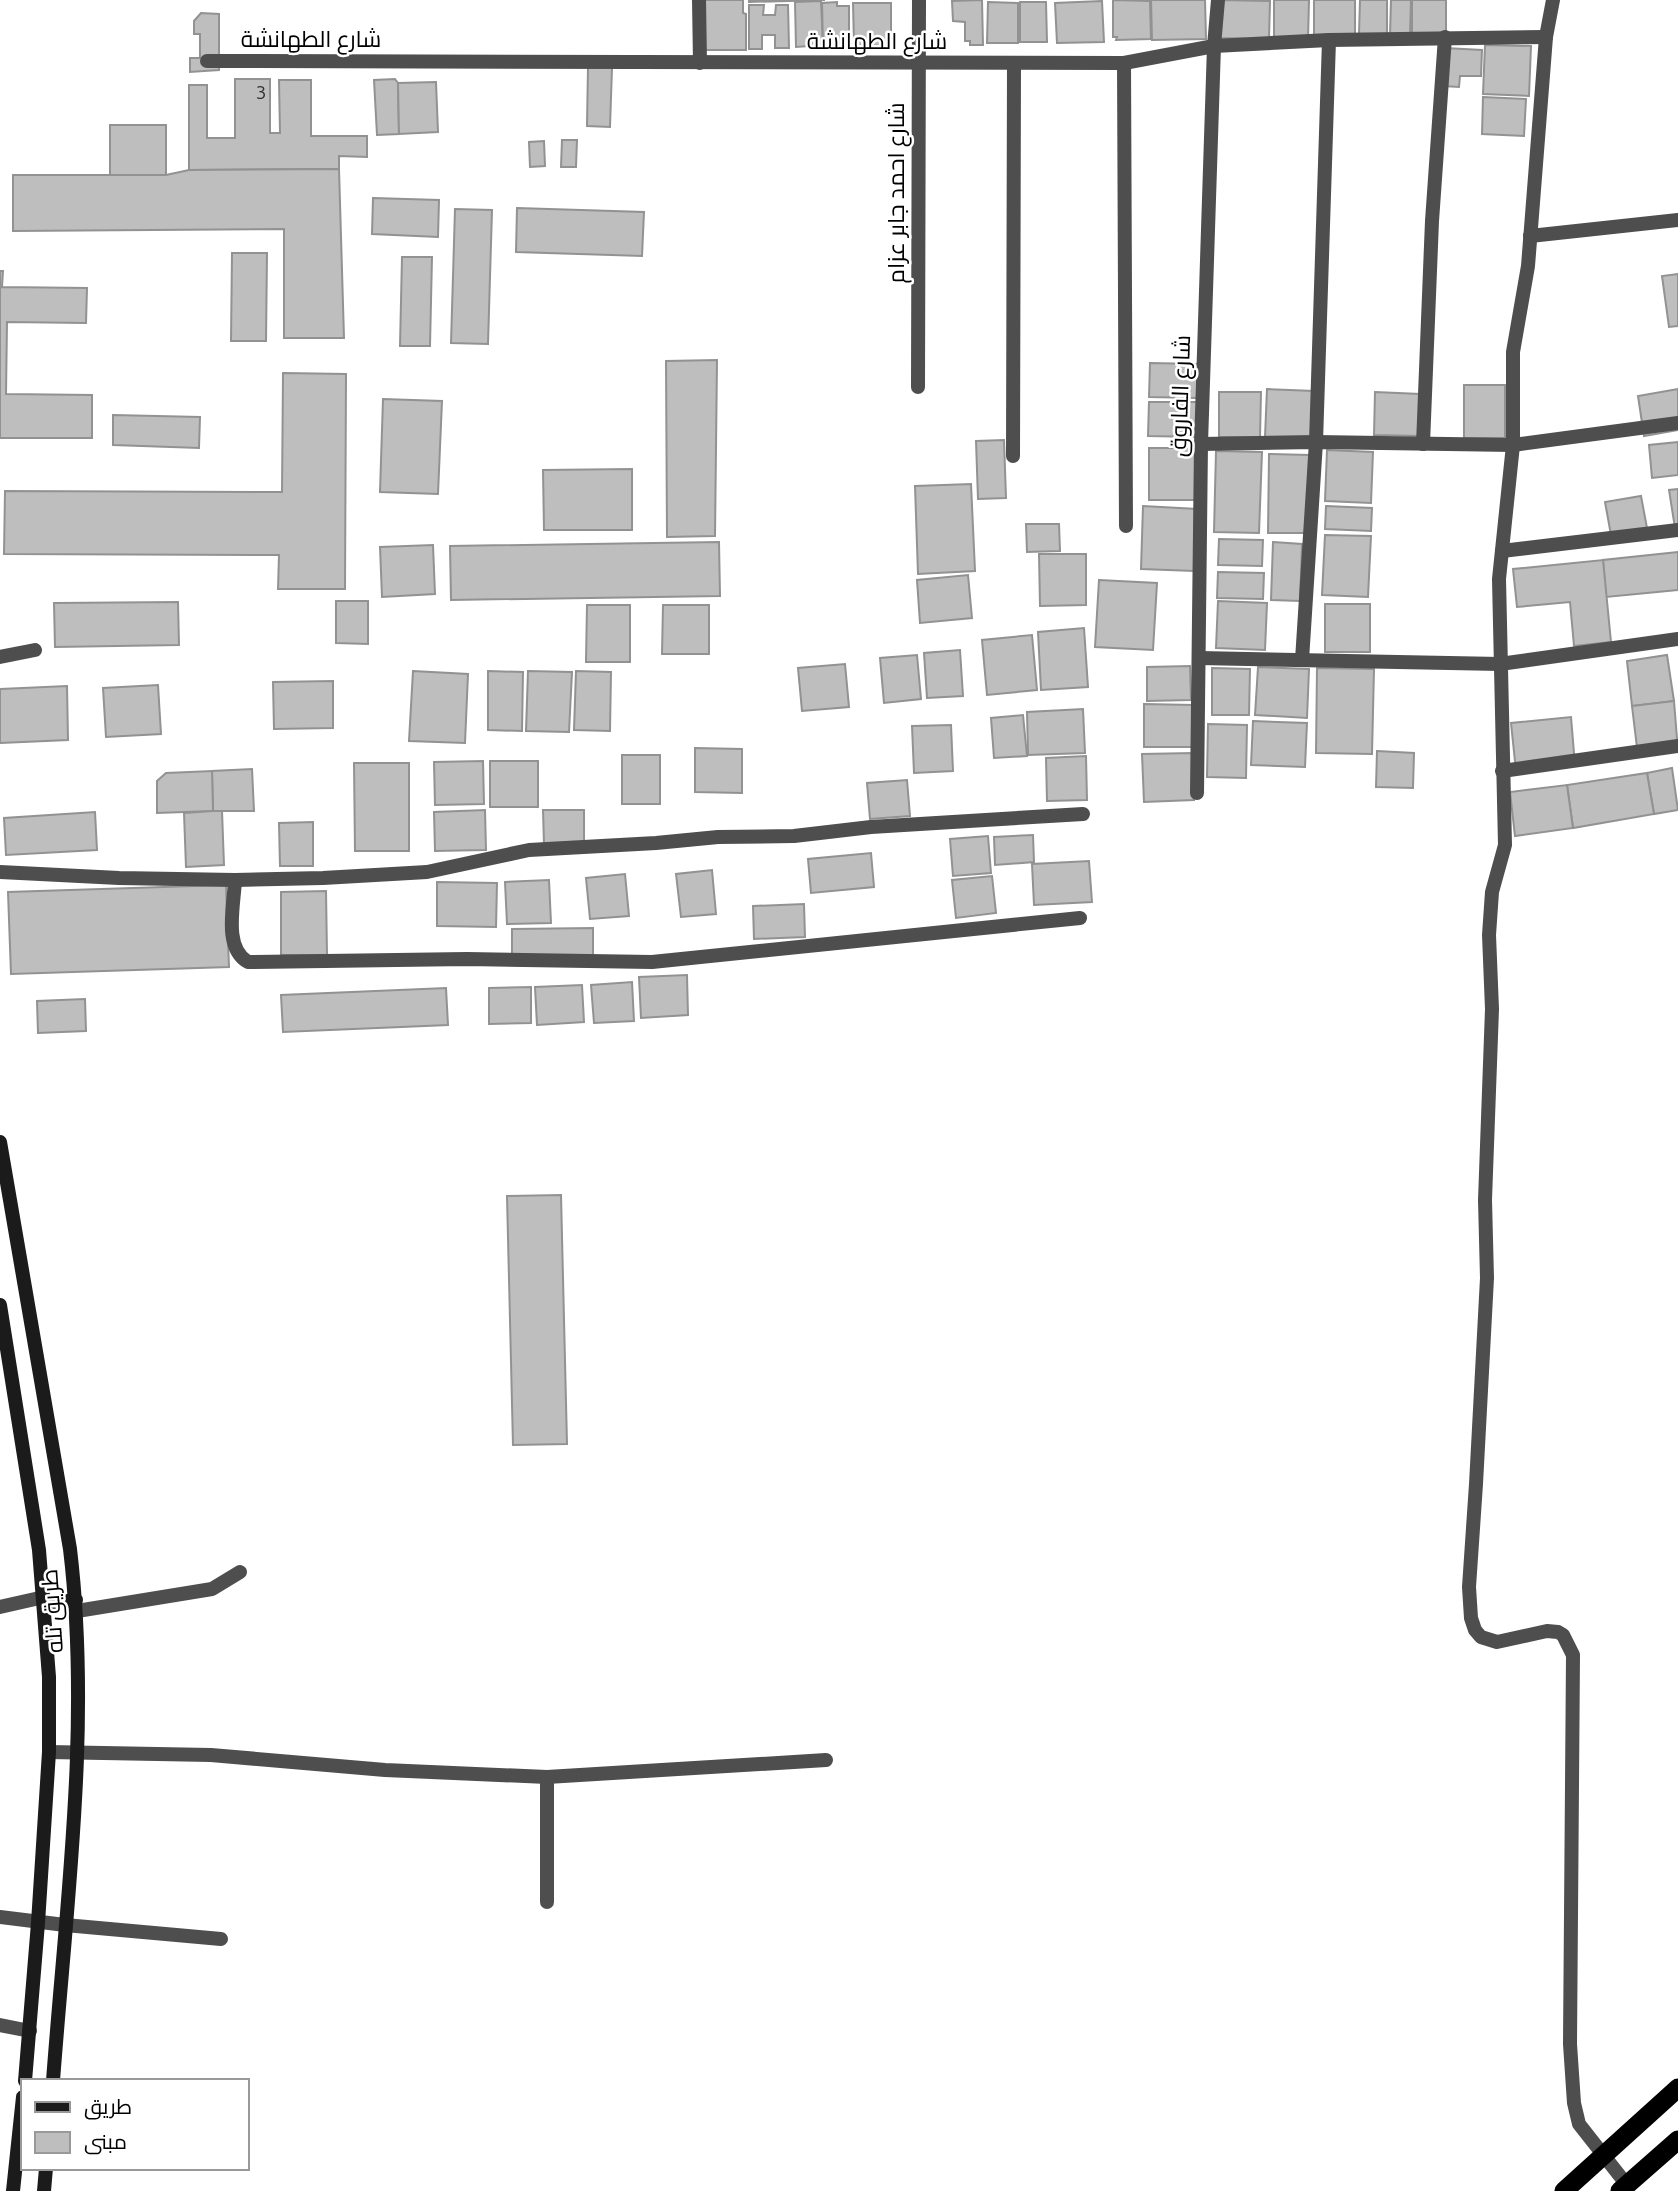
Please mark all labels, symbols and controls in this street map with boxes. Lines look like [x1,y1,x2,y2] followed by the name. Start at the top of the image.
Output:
[241,26,381,55] street label: شارع الطهانشة
[807,28,947,57] street label: شارع الطهانشة
[256,81,266,103] house number: 3
[883,103,912,283] street label: شارع احمد جابر عزام
[1165,334,1198,458] street label: شارع الفاروق
[36,1568,69,1654] street label: طريق تله
[21,2079,248,2170] legend
[84,2094,132,2120] text: طريق
[84,2129,127,2155] text: مبنى

